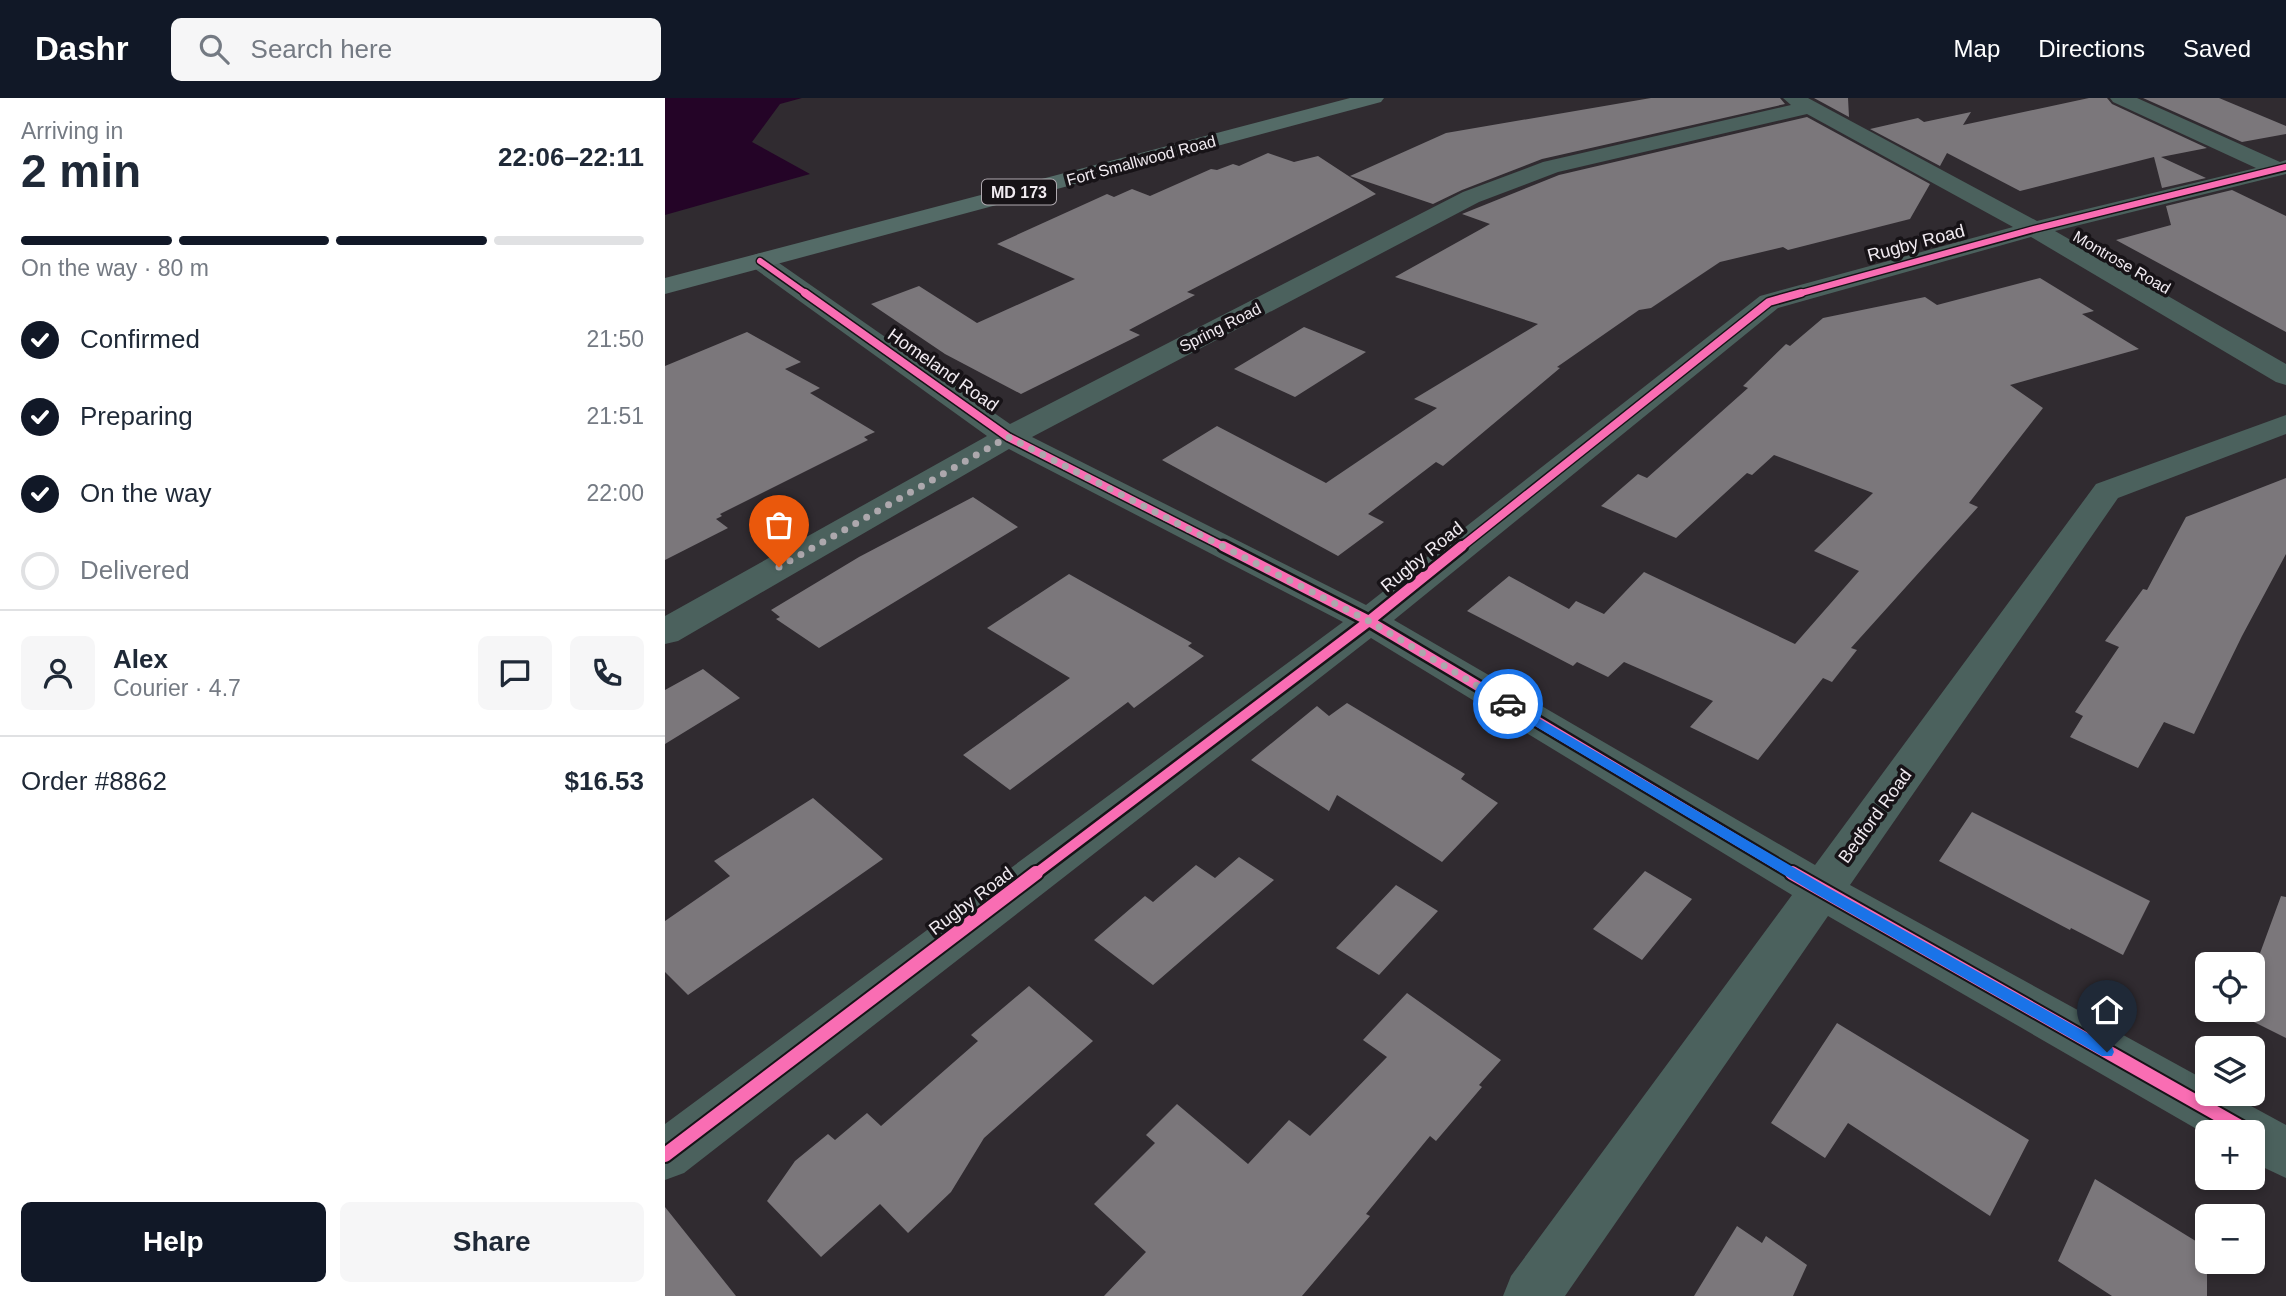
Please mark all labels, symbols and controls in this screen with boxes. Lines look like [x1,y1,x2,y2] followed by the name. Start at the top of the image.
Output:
[171,18,661,81] search box
[35,30,129,67] text: Dashr
[195,30,233,68] icon: search
[251,34,392,64] text: Search here
[1954,35,2000,62] text: Map
[2038,35,2145,62] text: Directions
[2183,35,2251,62] text: Saved
[21,118,123,144] text: Arriving in
[1065,132,1218,189] street label: Fort Smallwood Road
[498,142,644,172] text: 22:06–22:11
[21,145,141,197] text: 2 min
[982,180,1056,204] road number: MD 173
[1865,220,1967,266] street label: Rugby Road
[2070,228,2173,297] street label: Montrose Road
[21,255,209,281] text: On the way · 80 m
[1177,300,1264,355] street label: Spring Road
[21,321,59,359] icon: check
[80,324,200,354] text: Confirmed
[884,325,1002,415] street label: Homeland Road
[586,326,644,352] text: 21:50
[21,398,59,436] icon: check
[80,401,193,431] text: Preparing
[586,403,644,429] text: 21:51
[21,475,59,513] icon: check
[80,478,212,508] text: On the way
[586,480,644,506] text: 22:00
[749,495,809,567] pin
[760,506,798,544] icon: bag
[1377,518,1467,596] street label: Rugby Road
[80,555,190,585] text: Delivered
[21,636,95,710] button: person
[478,636,552,710] button: chat
[570,636,644,710] button: phone
[113,644,168,674] text: Alex
[1473,669,1543,739] courier
[113,675,241,701] text: Courier · 4.7
[1489,685,1527,723] icon: car
[1834,765,1916,867] street label: Bedford Road
[21,766,167,796] text: Order #8862
[564,766,644,796] text: $16.53
[925,863,1017,939] street label: Rugby Road
[2195,952,2265,1274] map controls
[2195,952,2265,1022] button: locate
[2077,980,2137,1052] pin
[2088,991,2126,1029] icon: home
[2195,1036,2265,1106] button: layers
[2195,1120,2265,1190] button: +
[21,1202,326,1282] button: Help
[340,1202,644,1282] button: Share
[2195,1204,2265,1274] button: −

